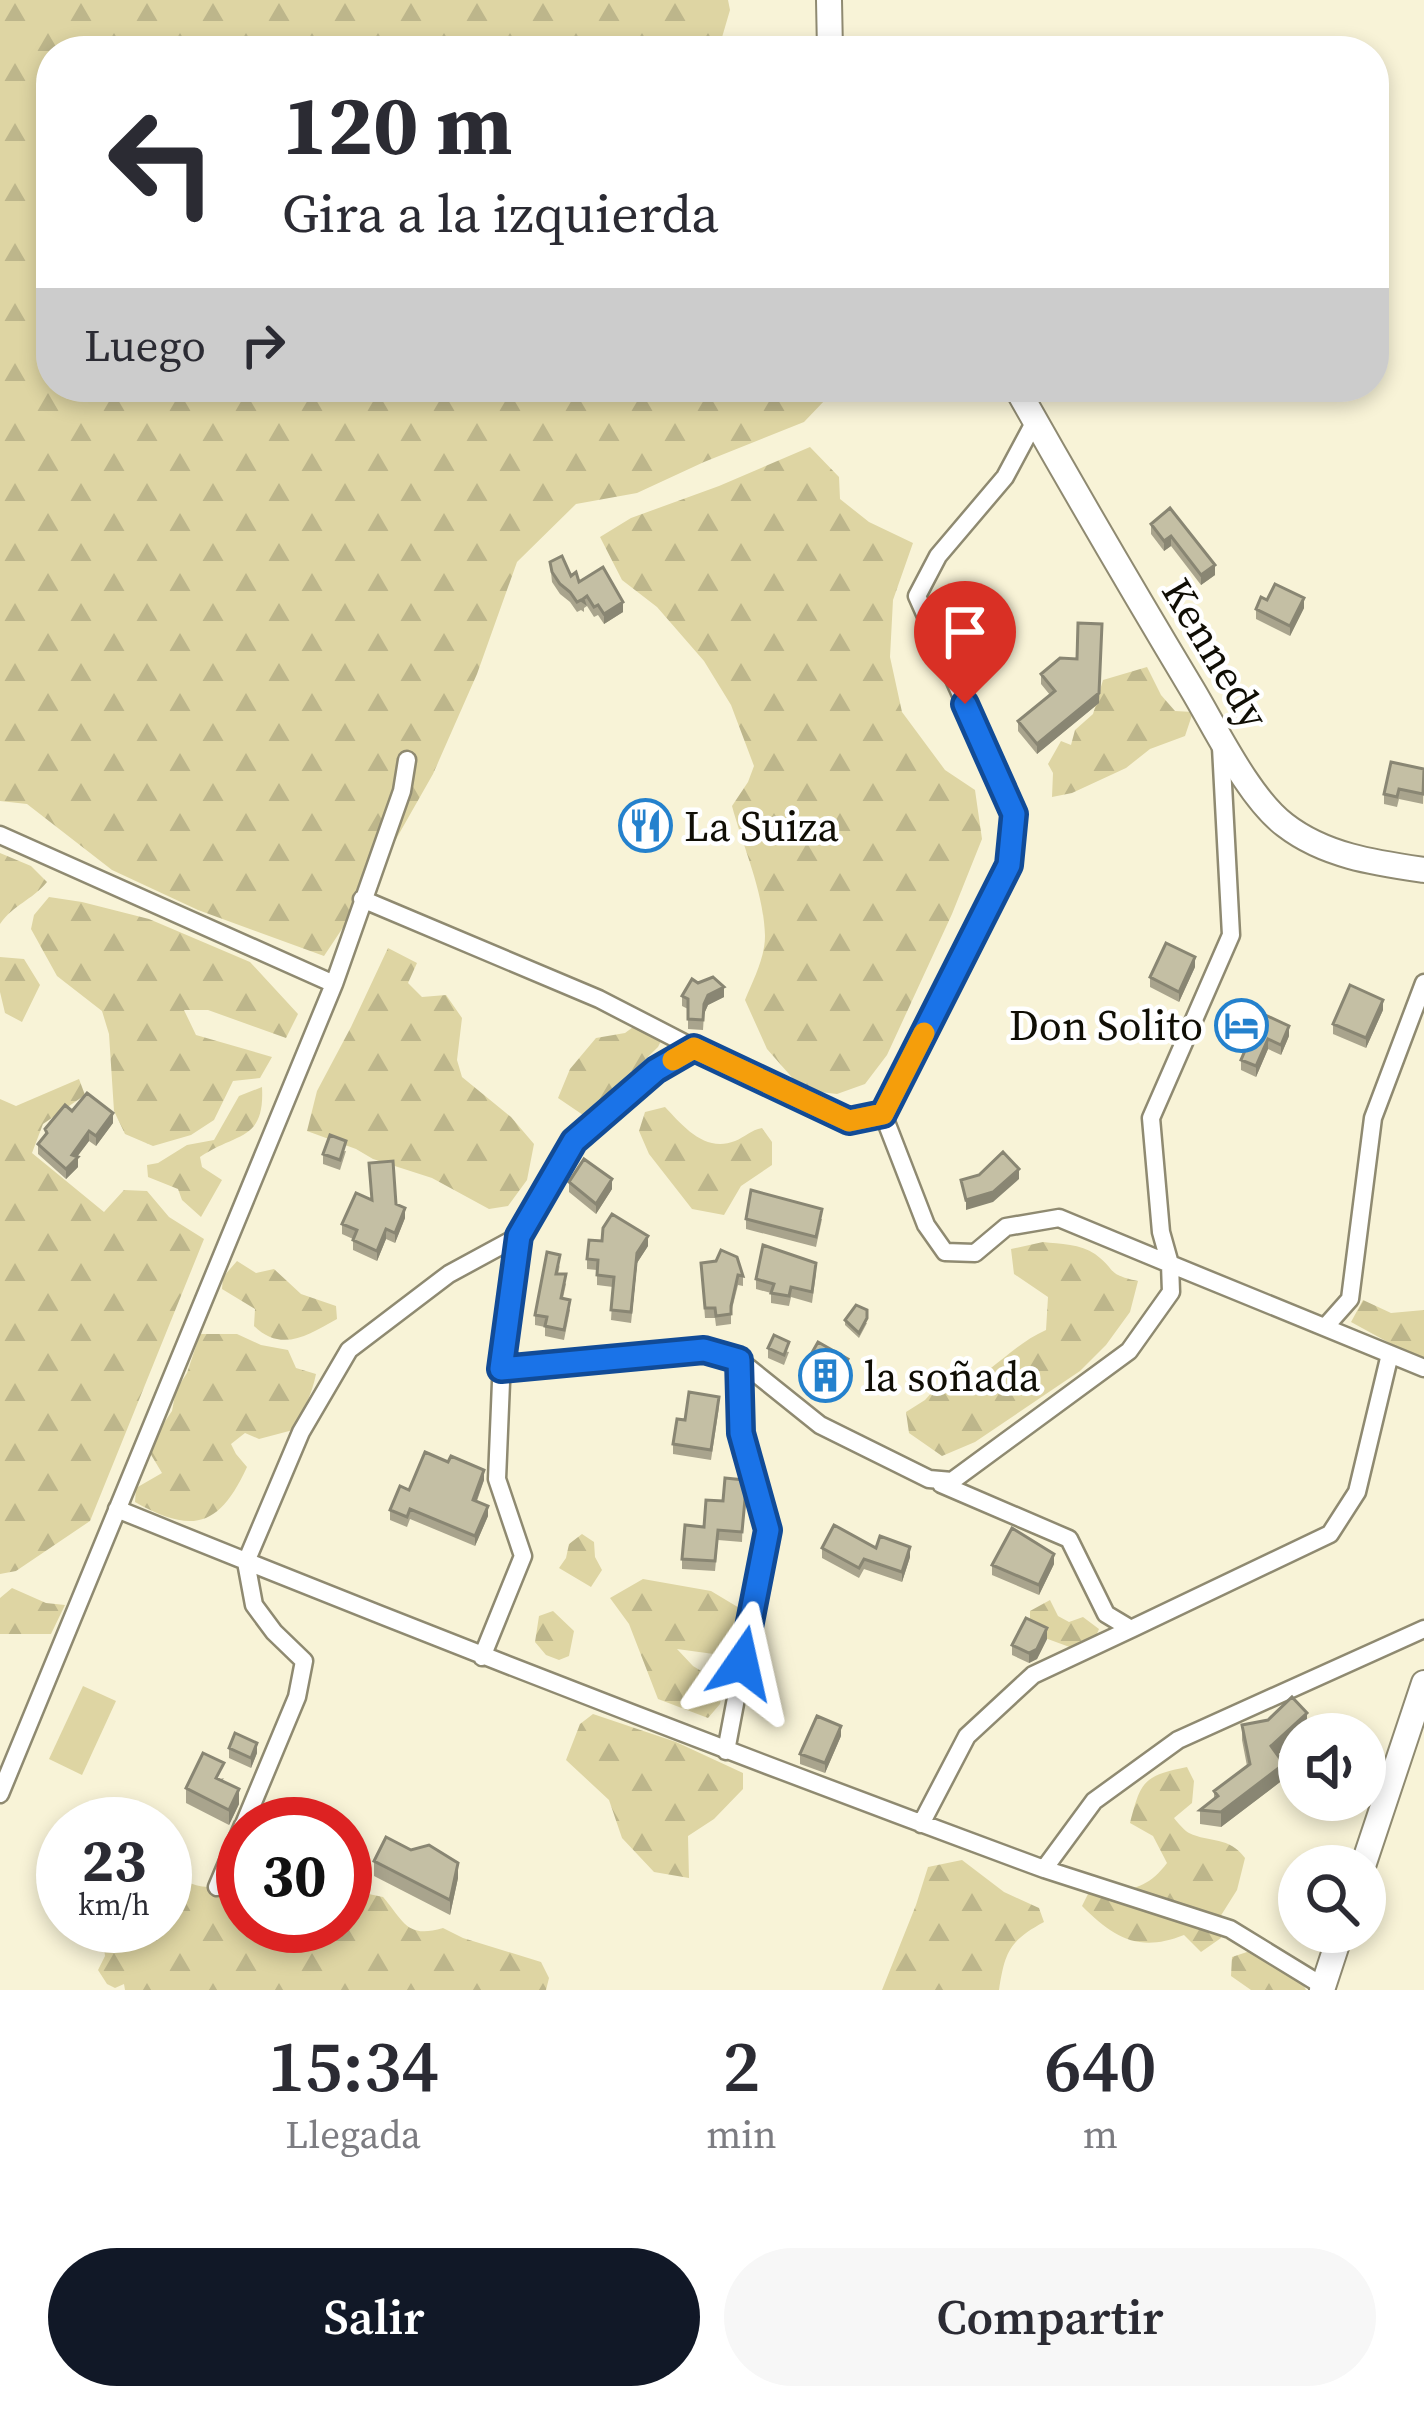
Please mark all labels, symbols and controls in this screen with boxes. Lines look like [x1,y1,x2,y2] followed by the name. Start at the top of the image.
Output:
[282,67,513,182] text: 120 m
[84,84,240,240] icon: left
[282,176,719,250] text: Gira a la izquierda
[230,312,296,378] icon: right
[84,314,206,376] text: Luego
[1148,567,1284,739] street label: Kennedy
[914,581,1016,704] pin
[932,599,998,665] icon: arrive
[684,797,839,855] place label: La Suiza
[617,798,673,854] restaurant icon: La Suiza
[1009,996,1203,1054] place label: Don Solito
[1214,997,1270,1053] hotel icon: Don Solito
[864,1347,1041,1405] place label: la soñada
[797,1348,853,1404] building icon: la soñada
[679,1600,805,1726] position arrow
[1278,1713,1386,1953] map controls
[1278,1713,1386,1821] button: sound
[216,1797,372,1953] speed limit sign: 30
[81,1819,147,1901] text: 23
[1278,1845,1386,1953] button: search
[78,1884,150,1925] text: km/h
[267,2016,439,2115] text: 15:34
[723,2016,760,2115] text: 2
[1044,2016,1157,2115] text: 640
[285,2108,421,2161] text: Llegada
[706,2108,777,2161] text: min
[1083,2108,1118,2161] text: m
[48,2248,700,2386] button: Salir
[724,2248,1376,2386] button: Compartir

